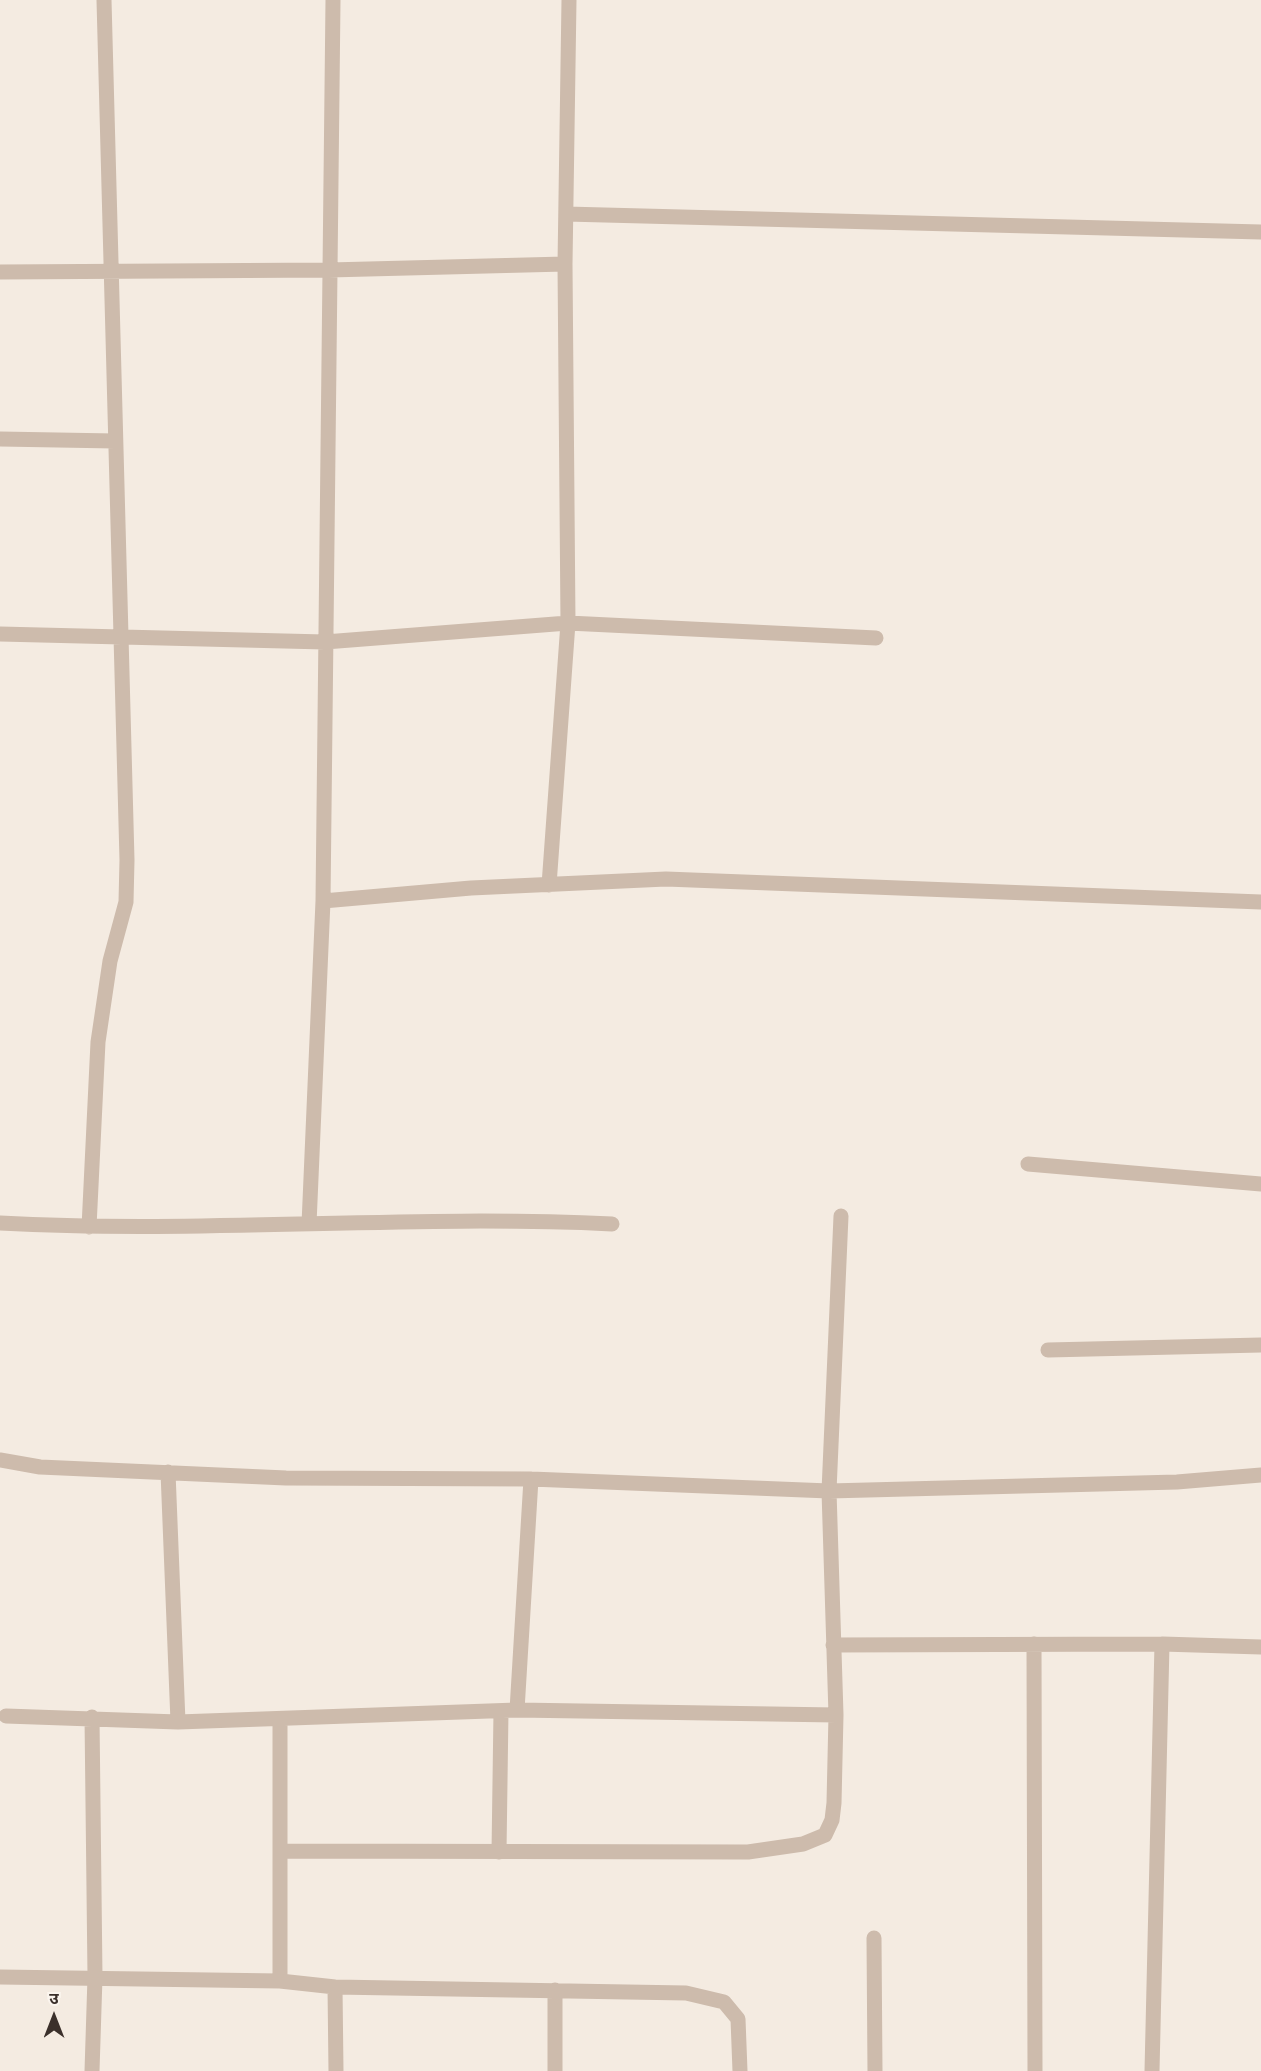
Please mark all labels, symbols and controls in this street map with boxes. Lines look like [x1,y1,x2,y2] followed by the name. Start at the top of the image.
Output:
[24,1987,84,2047] north arrow
[49,1989,59,2008] text: उ

